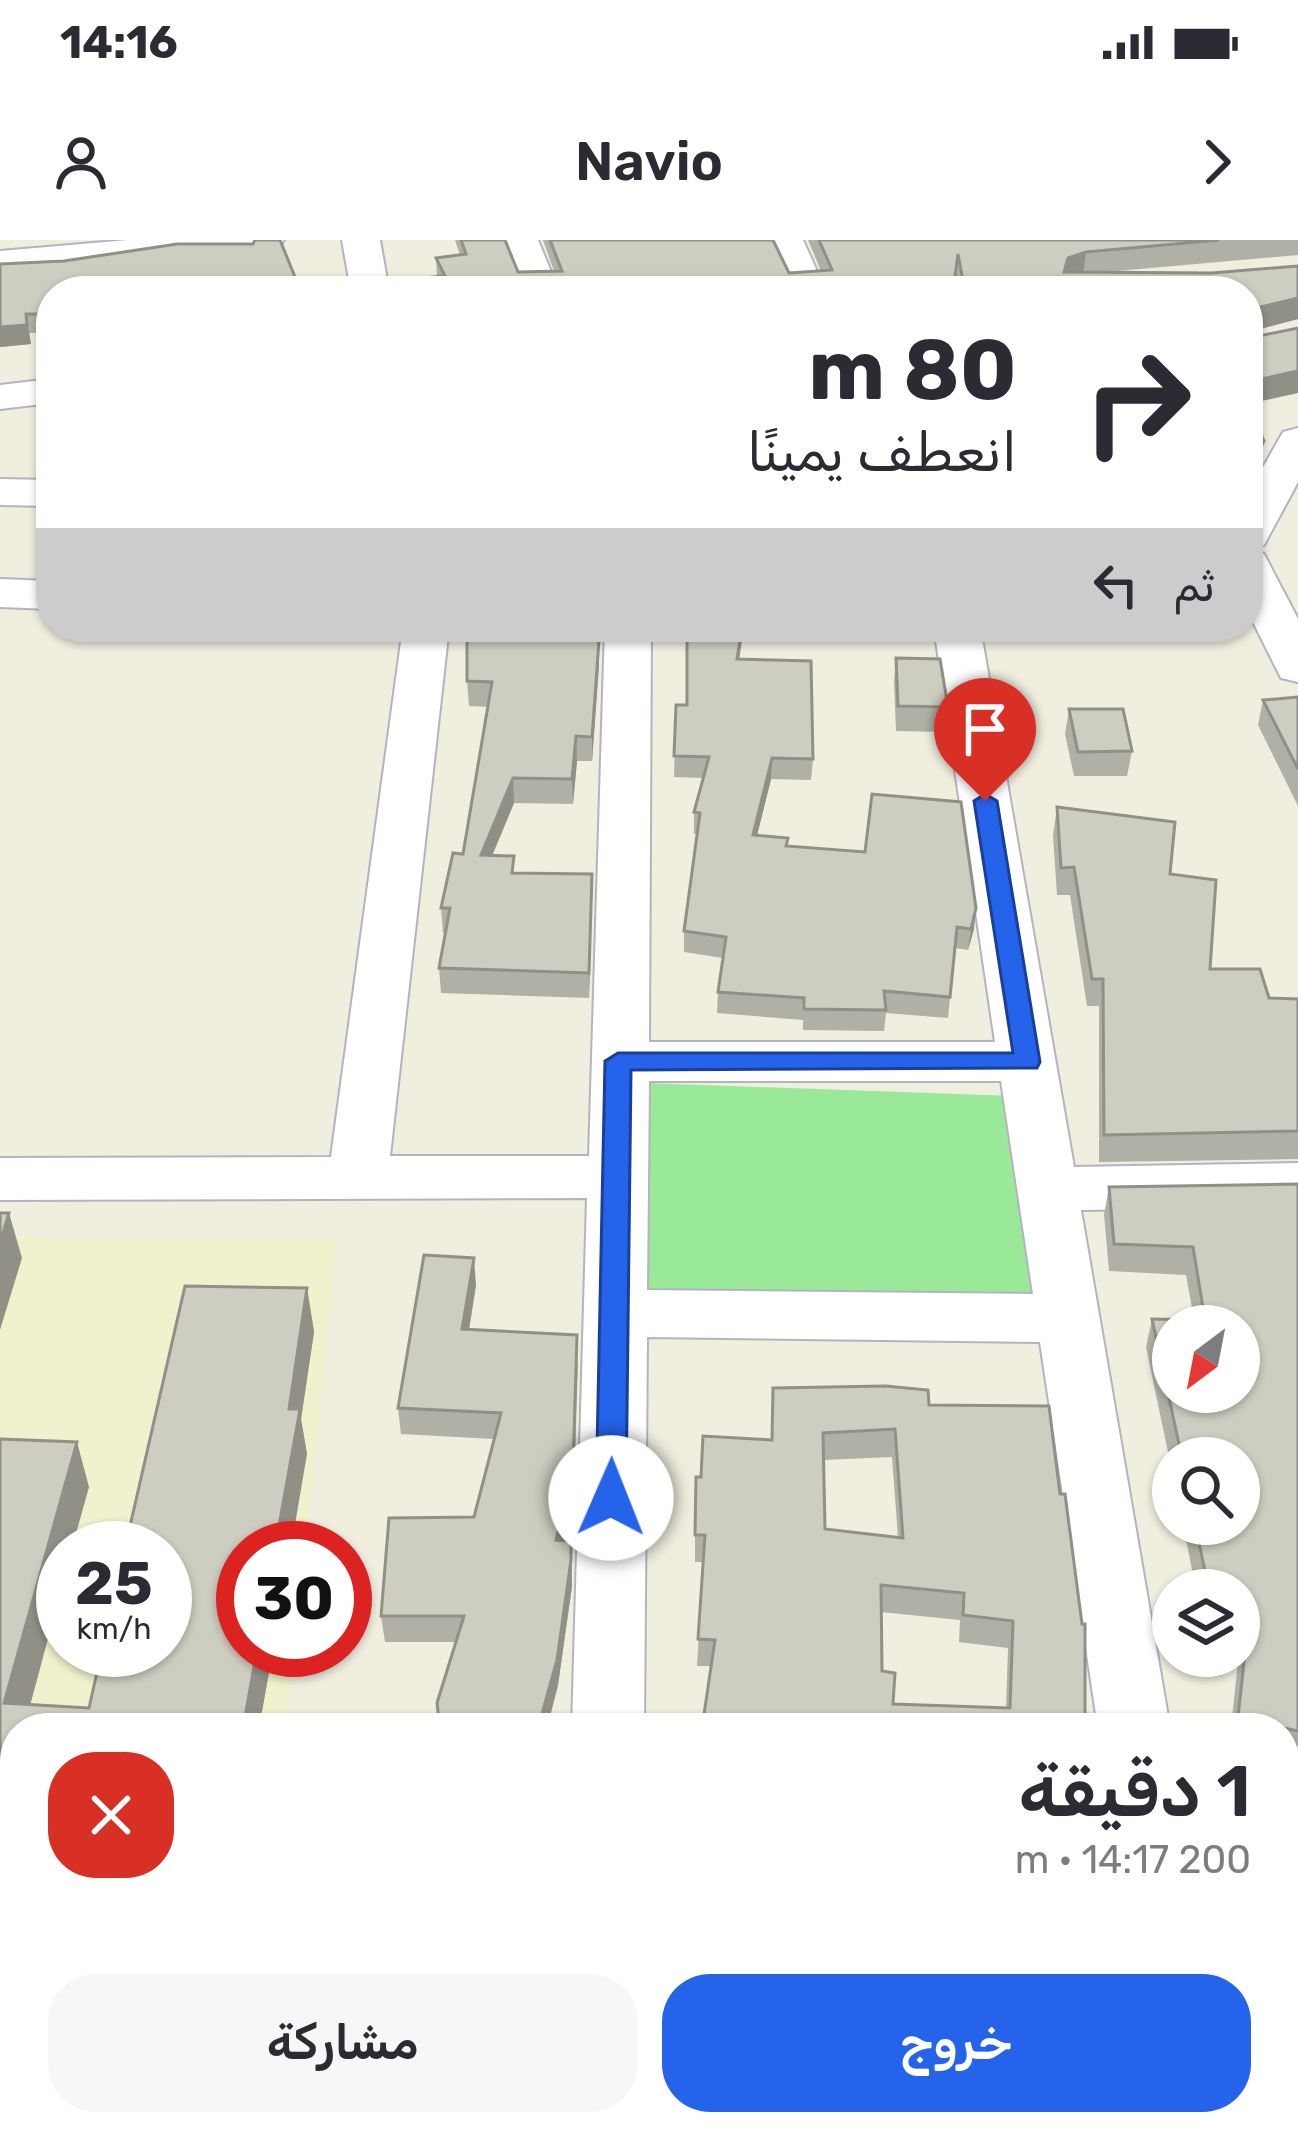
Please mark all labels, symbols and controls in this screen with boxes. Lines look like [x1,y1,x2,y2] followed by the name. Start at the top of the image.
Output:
[60,16,178,69] text: 14:16
[48,129,114,195] icon: person
[1184,129,1250,195] icon: forward
[575,130,723,194] text: Navio
[808,320,1017,420] text: 80 m
[1059,324,1215,480] icon: right
[747,421,1017,485] text: انعطف يمينًا
[1083,552,1149,618] icon: left
[1173,559,1215,612] text: ثم
[934,678,1036,801] pin
[952,696,1018,762] icon: arrive
[1152,1305,1260,1413] north arrow
[1152,1305,1260,1677] map controls
[548,1435,674,1561] position arrow
[1152,1437,1260,1545] button: search
[216,1521,372,1677] speed limit sign: 30
[75,1548,153,1619] text: 25
[1152,1569,1260,1677] button: layers
[77,1611,151,1647] text: km/h
[1018,1749,1251,1834] text: 1 دقيقة
[48,1752,174,1878] button: close
[1015,1837,1251,1883] text: 200 m · 14:17
[48,1974,638,2112] button: مشاركة
[662,1974,1251,2112] button: خروج

